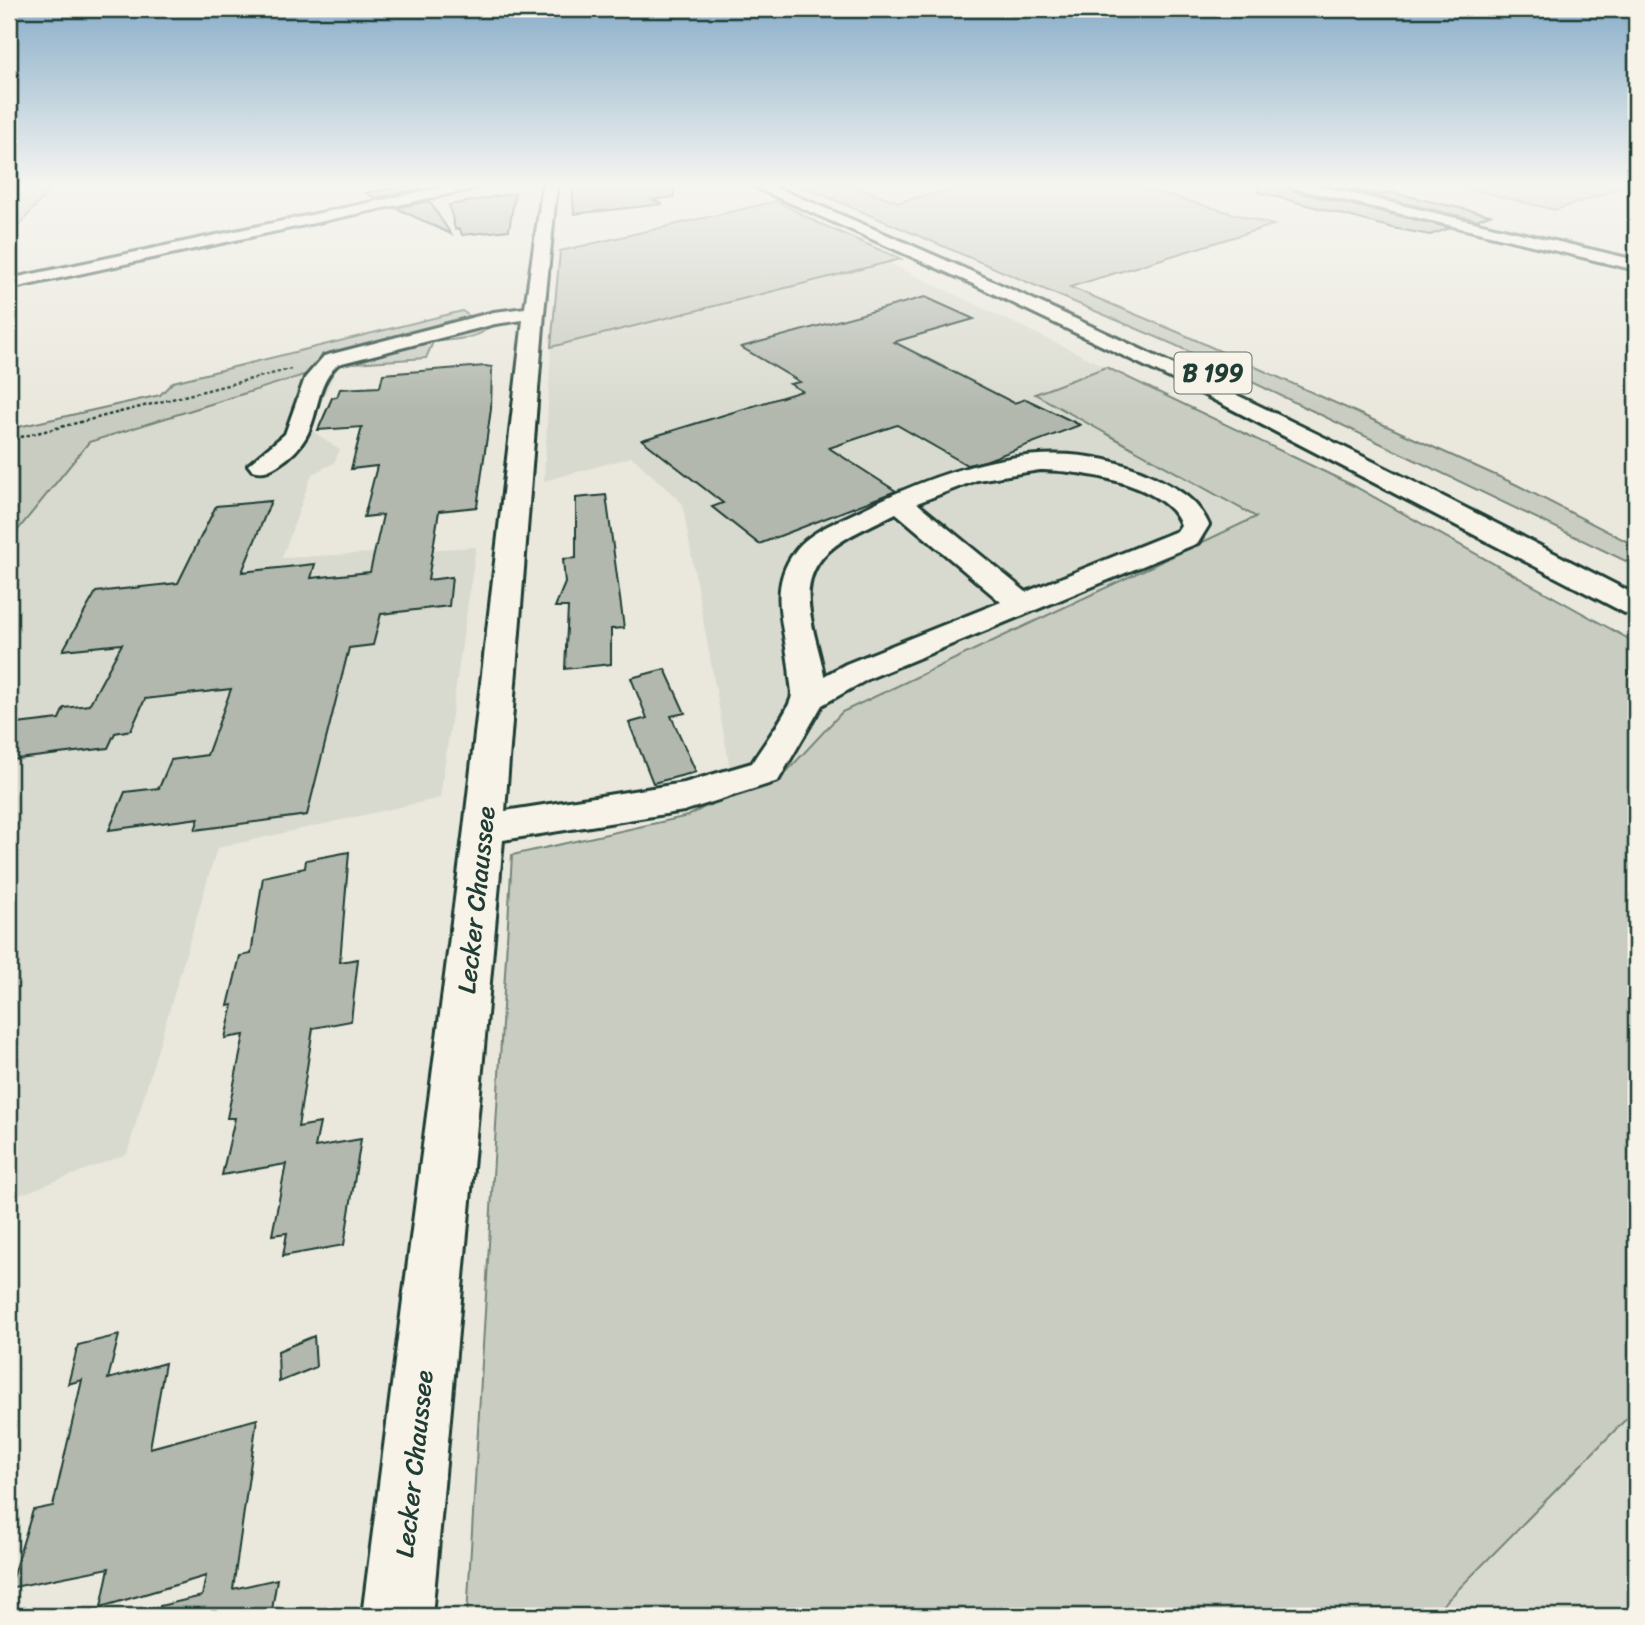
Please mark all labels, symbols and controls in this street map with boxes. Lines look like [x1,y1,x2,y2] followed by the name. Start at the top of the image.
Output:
[1174,352,1252,394] road number: B 199
[443,804,509,996] street label: Lecker Chaussee
[381,1368,447,1560] street label: Lecker Chaussee

